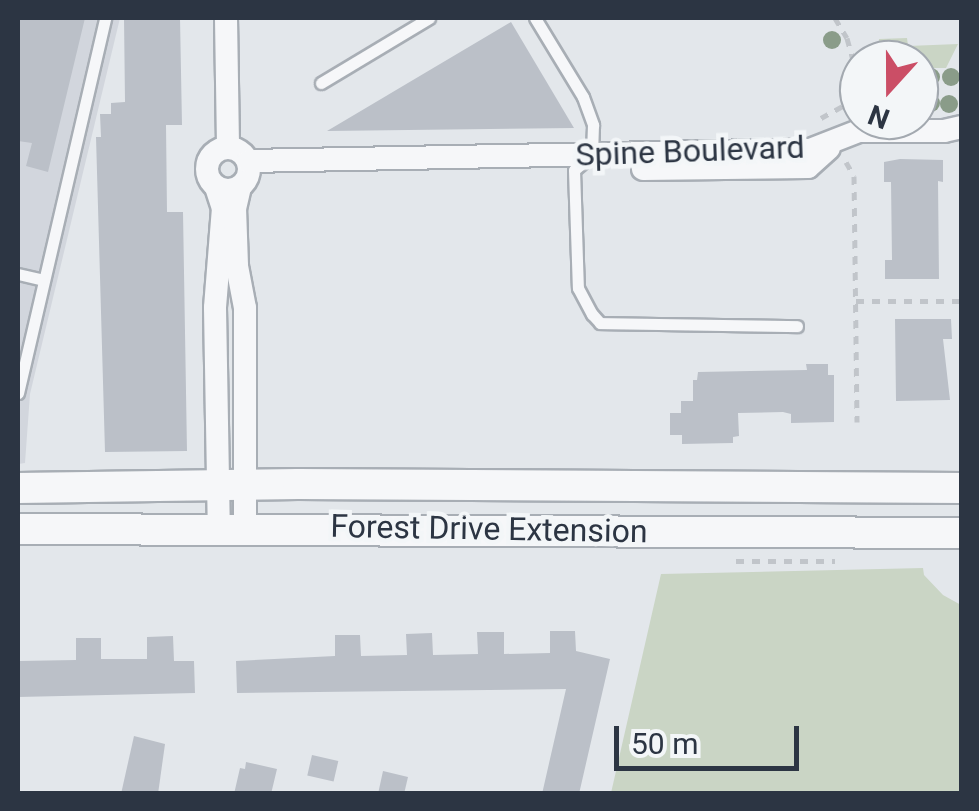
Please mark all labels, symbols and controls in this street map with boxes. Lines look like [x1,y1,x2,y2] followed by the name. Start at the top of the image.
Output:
[839,40,939,140] north arrow
[864,98,894,136] text: N
[575,128,805,174] street label: Spine Boulevard
[330,507,648,551] street label: Forest Drive Extension
[619,706,804,768] scale bar
[631,726,698,761] text: 50 m

